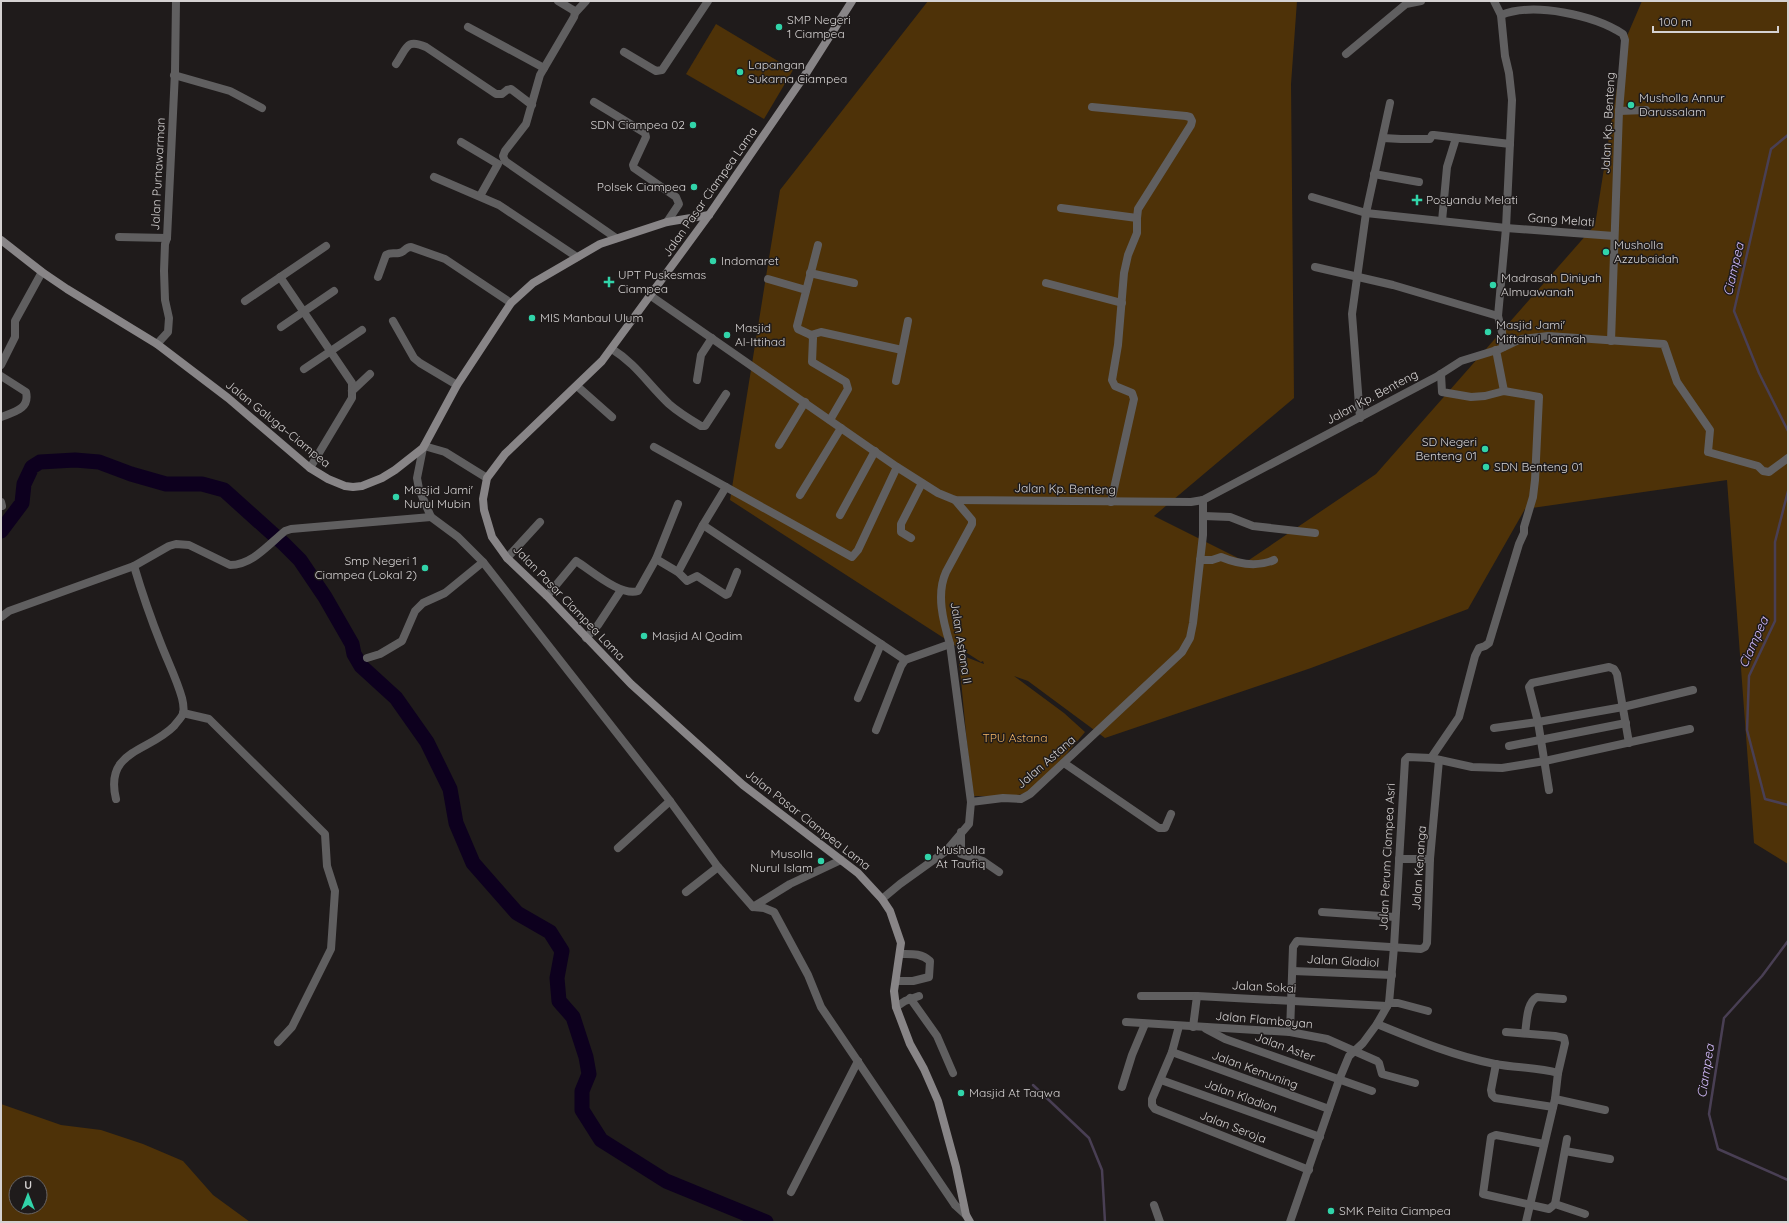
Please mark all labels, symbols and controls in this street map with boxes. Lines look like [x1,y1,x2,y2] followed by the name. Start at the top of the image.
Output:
[1653,8,1778,34] scale bar
[787,12,851,41] place label: SMP Negeri 1 Ciampea
[1659,14,1692,29] text: 100 m
[774,22,784,32] marker: SMP Negeri 1 Ciampea
[748,57,847,86] place label: Lapangan Sukarna Ciampea
[735,67,745,77] marker: Lapangan Sukarna Ciampea
[1597,72,1618,174] street label: Jalan Kp. Benteng
[1639,90,1725,119] place label: Musholla Annur Darussalam
[1626,100,1636,110] marker: Musholla Annur Darussalam
[147,117,168,231] street label: Jalan Purnawarman
[591,117,685,132] place label: SDN Ciampea 02
[688,120,698,130] marker: SDN Ciampea 02
[659,124,760,259] street label: Jalan Pasar Ciampea Lama
[597,179,686,194] place label: Polsek Ciampea
[689,182,699,192] marker: Polsek Ciampea
[1426,192,1518,207] place label: Posyandu Melati
[1411,194,1423,206] marker: Posyandu Melati
[1527,210,1595,229] street label: Gang Melati
[1614,237,1679,266] place label: Musholla Azzubaidah
[1719,240,1747,297] water label: Ciampea
[1601,247,1611,257] marker: Musholla Azzubaidah
[721,253,779,268] place label: Indomaret
[708,256,718,266] marker: Indomaret
[618,267,707,296] place label: UPT Puskesmas Ciampea
[1501,270,1602,299] place label: Madrasah Diniyah Almuawanah
[603,276,615,288] marker: UPT Puskesmas Ciampea
[1488,280,1498,290] marker: Madrasah Diniyah Almuawanah
[540,310,643,325] place label: MIS Manbaul Ulum
[527,313,537,323] marker: MIS Manbaul Ulum
[1496,317,1586,346] place label: Masjid Jami' Miftahul Jannah
[735,320,785,349] place label: Masjid Al-Ittihad
[1483,327,1493,337] marker: Masjid Jami' Miftahul Jannah
[722,330,732,340] marker: Masjid Al-Ittihad
[1323,366,1420,427] street label: Jalan Kp. Benteng
[223,377,334,470] street label: Jalan Galuga–Ciampea
[1415,434,1477,463] place label: SD Negeri Benteng 01
[1480,444,1490,454] marker: SD Negeri Benteng 01
[1494,459,1583,474] place label: SDN Benteng 01
[1481,462,1491,472] marker: SDN Benteng 01
[1014,480,1116,497] street label: Jalan Kp. Benteng
[404,482,473,511] place label: Masjid Jami' Nurul Mubin
[391,492,401,502] marker: Masjid Jami' Nurul Mubin
[510,542,629,664] street label: Jalan Pasar Ciampea Lama
[315,553,417,582] place label: Smp Negeri 1 Ciampea (Lokal 2)
[420,563,430,573] marker: Smp Negeri 1 Ciampea (Lokal 2)
[948,601,975,685] street label: Jalan Astana II
[1735,613,1772,670] water label: Ciampea
[652,628,742,643] place label: Masjid Al Qodim
[639,631,649,641] marker: Masjid Al Qodim
[982,730,1048,745] park label: TPU Astana
[1013,732,1078,791] street label: Jalan Astana
[743,766,874,873] street label: Jalan Pasar Ciampea Lama
[1375,783,1398,931] street label: Jalan Perum Ciampea Asri
[1408,825,1429,911] street label: Jalan Kenanga
[936,842,985,871] place label: Musholla At Taufiq
[750,846,813,875] place label: Musolla Nurul Islam
[923,852,933,862] marker: Musholla At Taufiq
[816,856,826,866] marker: Musolla Nurul Islam
[1306,951,1380,970] street label: Jalan Gladiol
[1231,977,1297,996] street label: Jalan Sokai
[1215,1008,1313,1031] street label: Jalan Flamboyan
[1253,1029,1318,1065] street label: Jalan Aster
[1693,1042,1717,1099] water label: Ciampea
[1210,1047,1300,1092] street label: Jalan Kemuning
[1203,1075,1280,1116] street label: Jalan Kladion
[969,1085,1060,1100] place label: Masjid At Taqwa
[956,1088,966,1098] marker: Masjid At Taqwa
[1198,1107,1269,1146] street label: Jalan Seroja
[8,1175,48,1215] north arrow
[24,1178,32,1192] text: U
[1339,1203,1451,1218] place label: SMK Pelita Ciampea
[1326,1206,1336,1216] marker: SMK Pelita Ciampea

